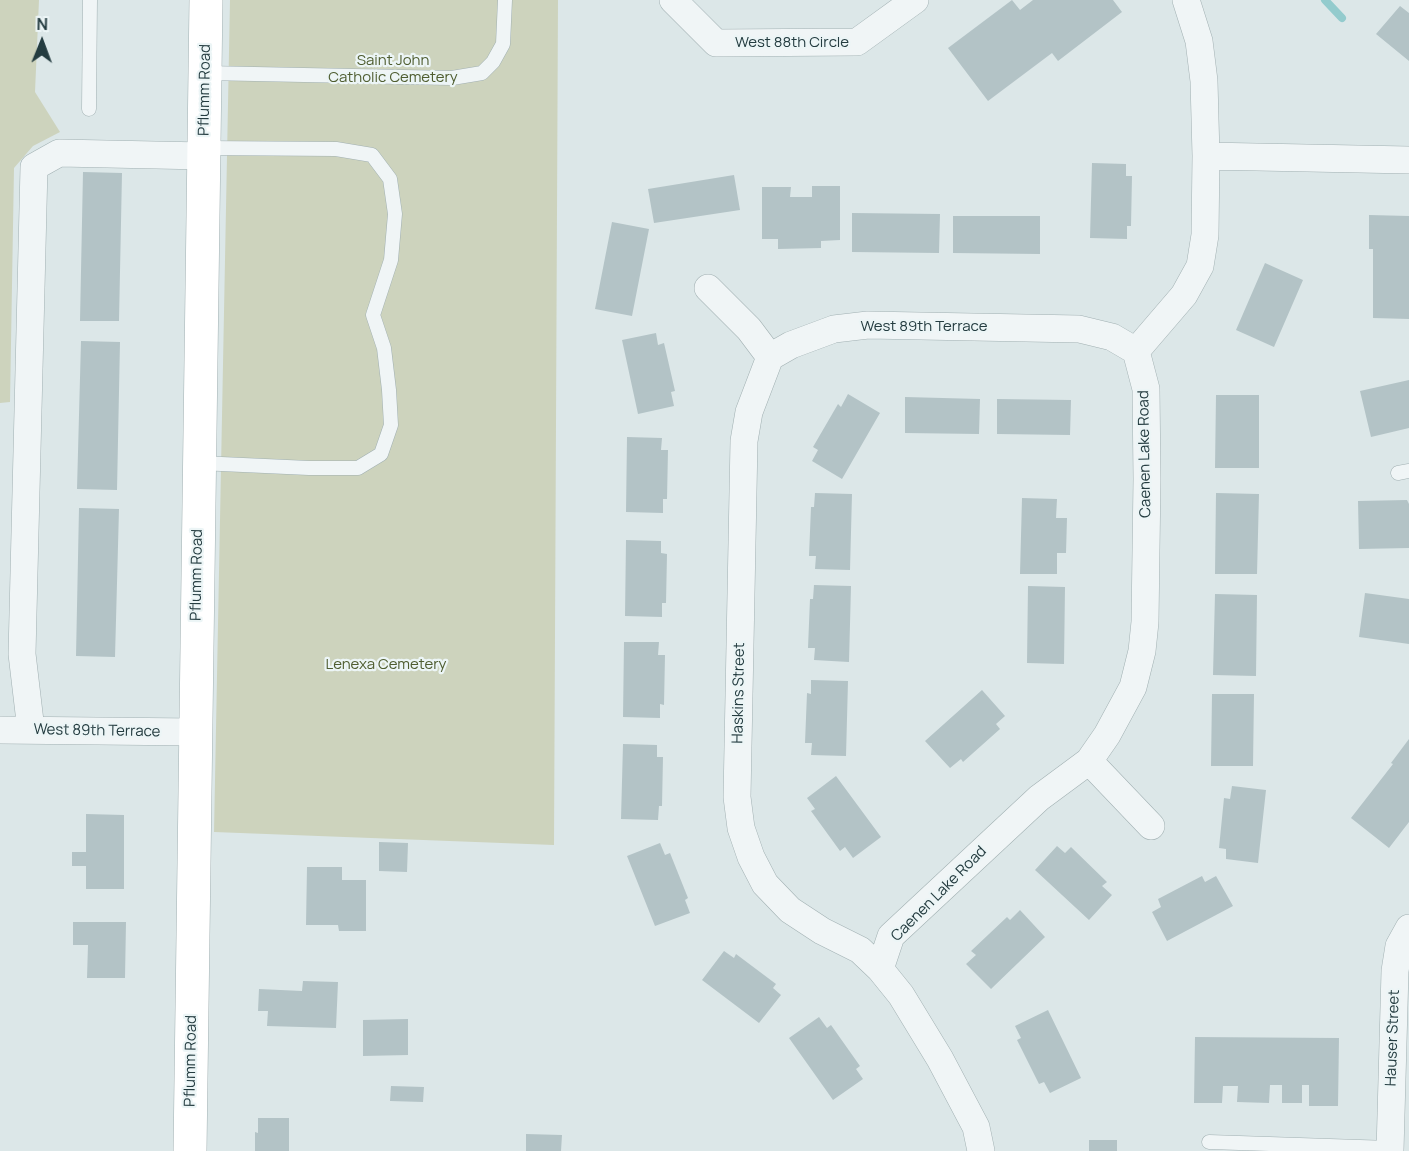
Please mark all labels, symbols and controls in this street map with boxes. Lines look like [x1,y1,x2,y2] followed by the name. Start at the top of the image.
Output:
[12,12,72,72] north arrow
[36,13,48,35] text: N
[735,34,849,52] street label: West 88th Circle
[195,44,215,136] street label: Pflumm Road
[328,52,458,87] park label: Saint John Catholic Cemetery
[861,318,987,336] street label: West 89th Terrace
[1135,390,1155,518] street label: Caenen Lake Road
[187,529,207,621] street label: Pflumm Road
[729,642,749,744] street label: Haskins Street
[326,656,446,674] park label: Lenexa Cemetery
[33,721,161,741] street label: West 89th Terrace
[888,843,990,945] street label: Caenen Lake Road
[1382,989,1404,1087] street label: Hauser Street
[181,1015,201,1107] street label: Pflumm Road

